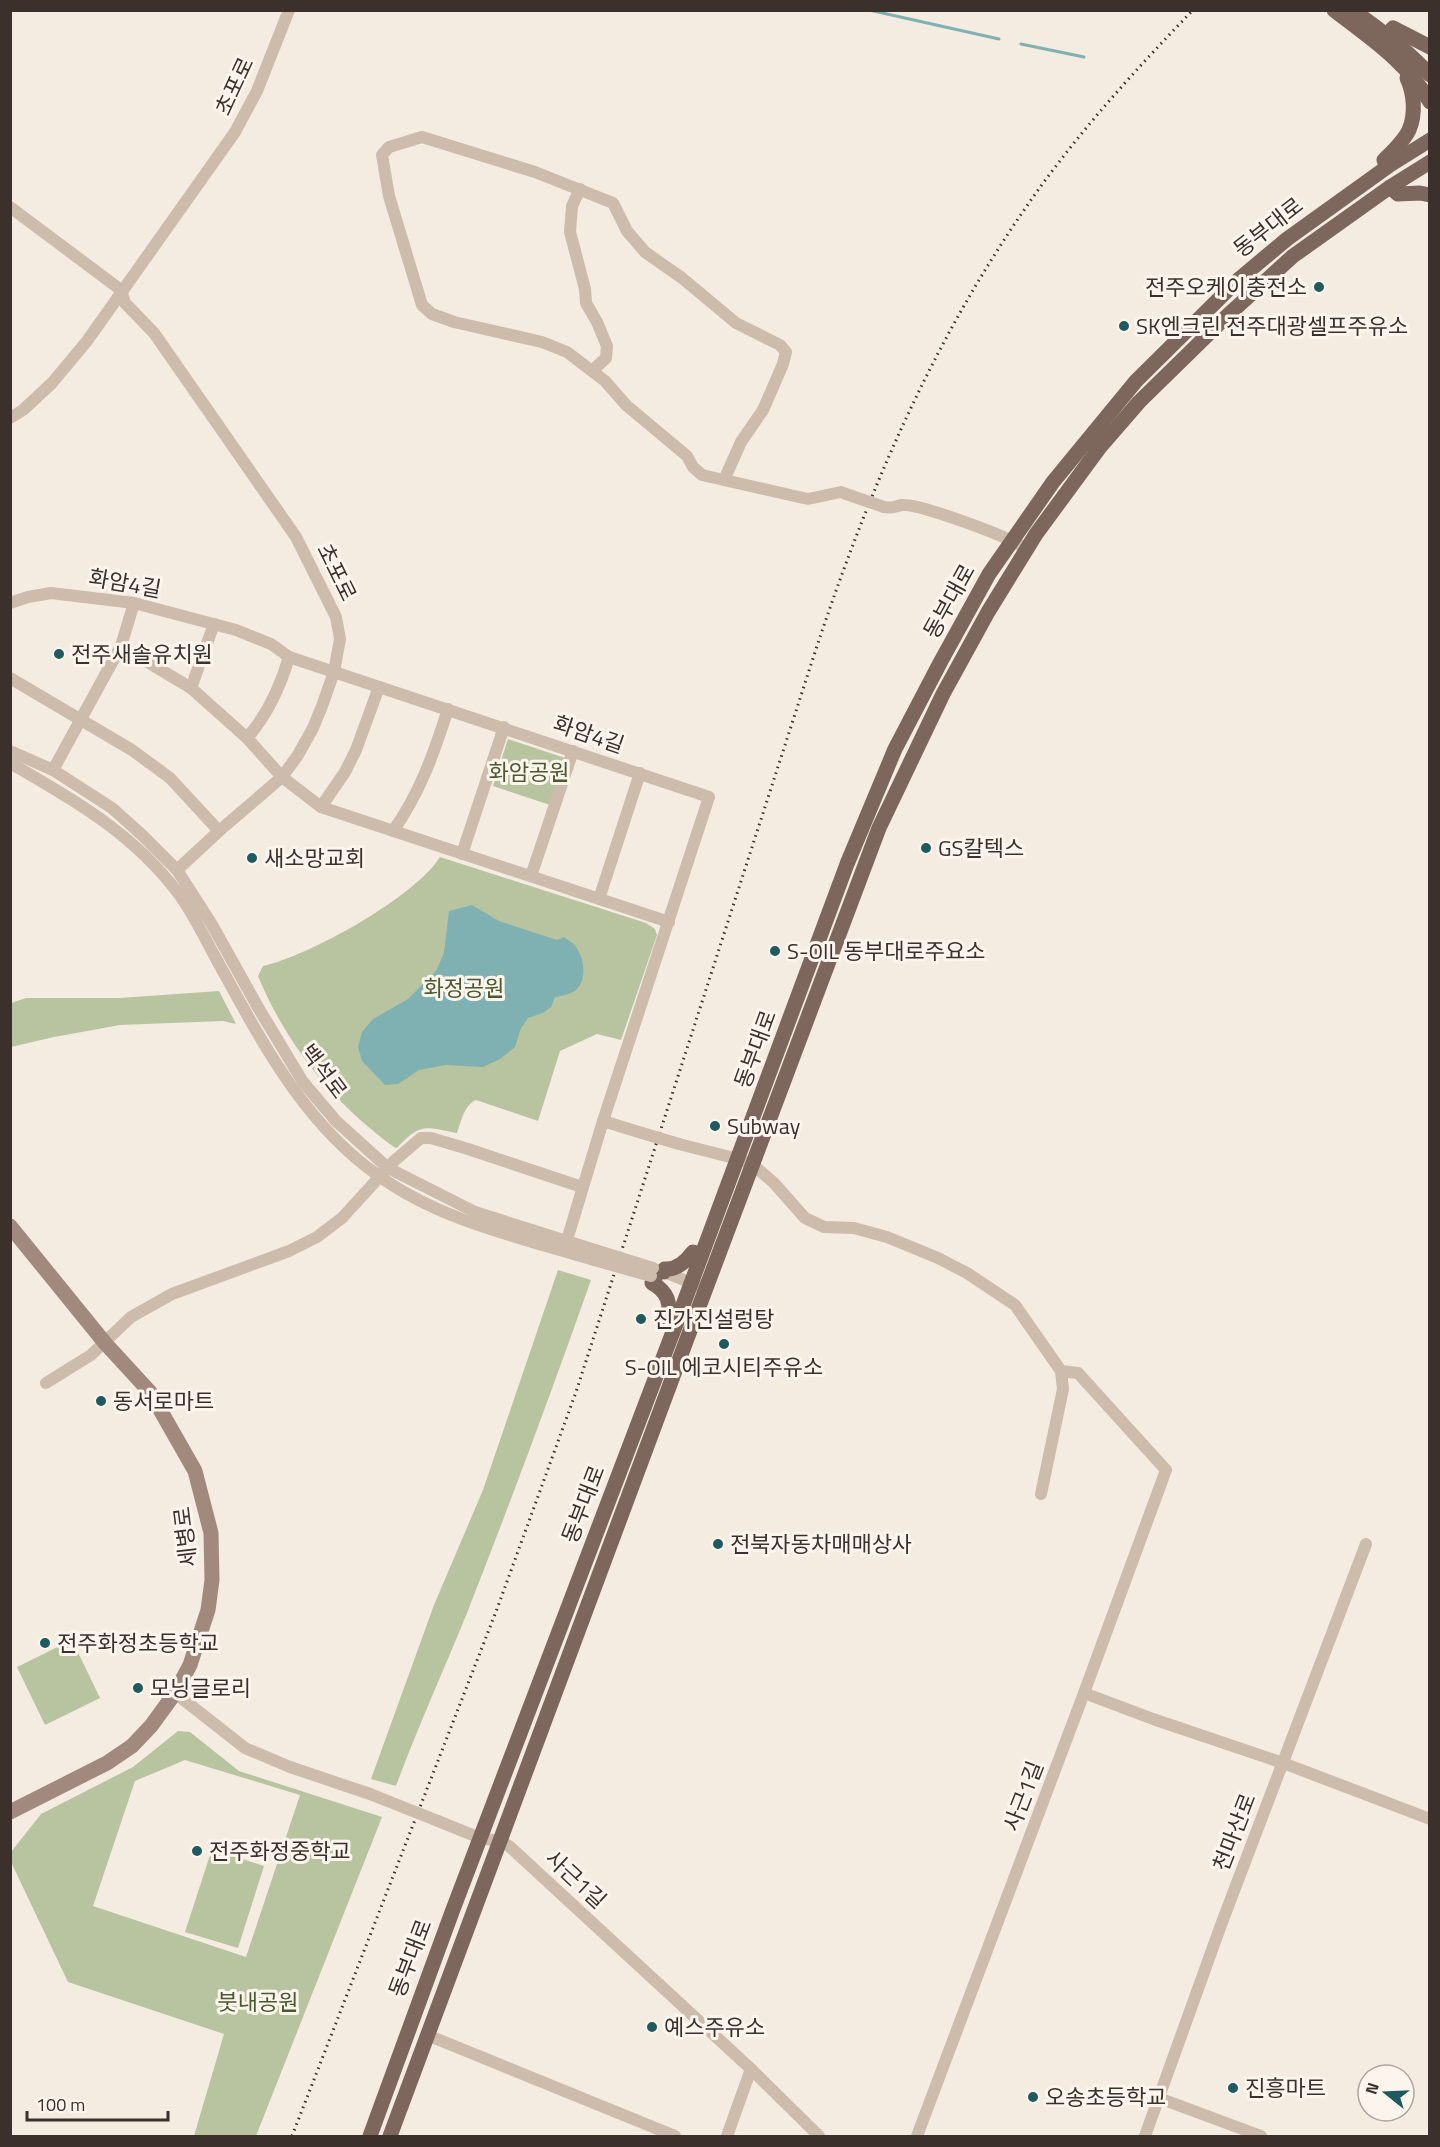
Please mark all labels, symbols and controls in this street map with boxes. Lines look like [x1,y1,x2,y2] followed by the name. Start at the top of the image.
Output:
[206,51,262,121] street label: 초포로
[1226,189,1310,265] street label: 동부대로
[1145,270,1307,304] place label: 전주오케이충전소
[1312,280,1326,294] marker: 전주오케이충전소
[1136,309,1408,343] place label: SK엔크린 전주대광셀프주유소
[1117,319,1131,333] marker: SK엔크린 전주대광셀프주유소
[308,537,366,607] street label: 초포로
[915,557,983,645] street label: 동부대로
[86,560,164,606] street label: 화암4길
[71,637,213,671] place label: 전주새솔유치원
[52,647,66,661] marker: 전주새솔유치원
[549,706,629,762] street label: 화암4길
[489,755,569,789] park label: 화암공원
[938,831,1024,865] place label: GS칼텍스
[264,841,365,875] place label: 새소망교회
[919,841,933,855] marker: GS칼텍스
[245,851,259,865] marker: 새소망교회
[787,934,986,968] place label: S-OIL 동부대로주요소
[768,944,782,958] marker: S-OIL 동부대로주요소
[424,971,504,1005] park label: 화정공원
[725,1005,785,1093] street label: 동부대로
[292,1037,356,1105] street label: 백석로
[727,1109,801,1143] place label: Subway
[708,1119,722,1133] marker: Subway
[653,1302,774,1336] place label: 진가진설렁탕
[634,1312,648,1326] marker: 진가진설렁탕
[717,1337,731,1351] marker: S-OIL 에코시티주유소
[625,1350,823,1384] place label: S-OIL 에코시티주유소
[113,1384,214,1418] place label: 동서로마트
[94,1394,108,1408] marker: 동서로마트
[553,1460,613,1548] street label: 동부대로
[164,1505,206,1569] street label: 세병로
[730,1527,912,1561] place label: 전북자동차매매상사
[711,1537,725,1551] marker: 전북자동차매매상사
[57,1626,219,1660] place label: 전주화정초등학교
[38,1636,52,1650] marker: 전주화정초등학교
[150,1671,251,1705] place label: 모닝글로리
[131,1681,145,1695] marker: 모닝글로리
[994,1756,1052,1836] street label: 사근1길
[1204,1788,1264,1876] street label: 천마산로
[209,1834,351,1868] place label: 전주화정중학교
[538,1842,614,1916] street label: 사근1길
[190,1844,204,1858] marker: 전주화정중학교
[380,1914,440,2002] street label: 동부대로
[218,1985,298,2019] park label: 붓내공원
[664,2010,765,2044] place label: 예스주유소
[645,2020,659,2034] marker: 예스주유소
[1356,2063,1416,2123] north arrow
[1245,2071,1326,2105] place label: 진흥마트
[1359,2079,1385,2097] text: N
[1045,2080,1166,2114] place label: 오송초등학교
[1226,2081,1240,2095] marker: 진흥마트
[27,2084,168,2122] scale bar
[1026,2090,1040,2104] marker: 오송초등학교
[36,2091,85,2118] text: 100 m

